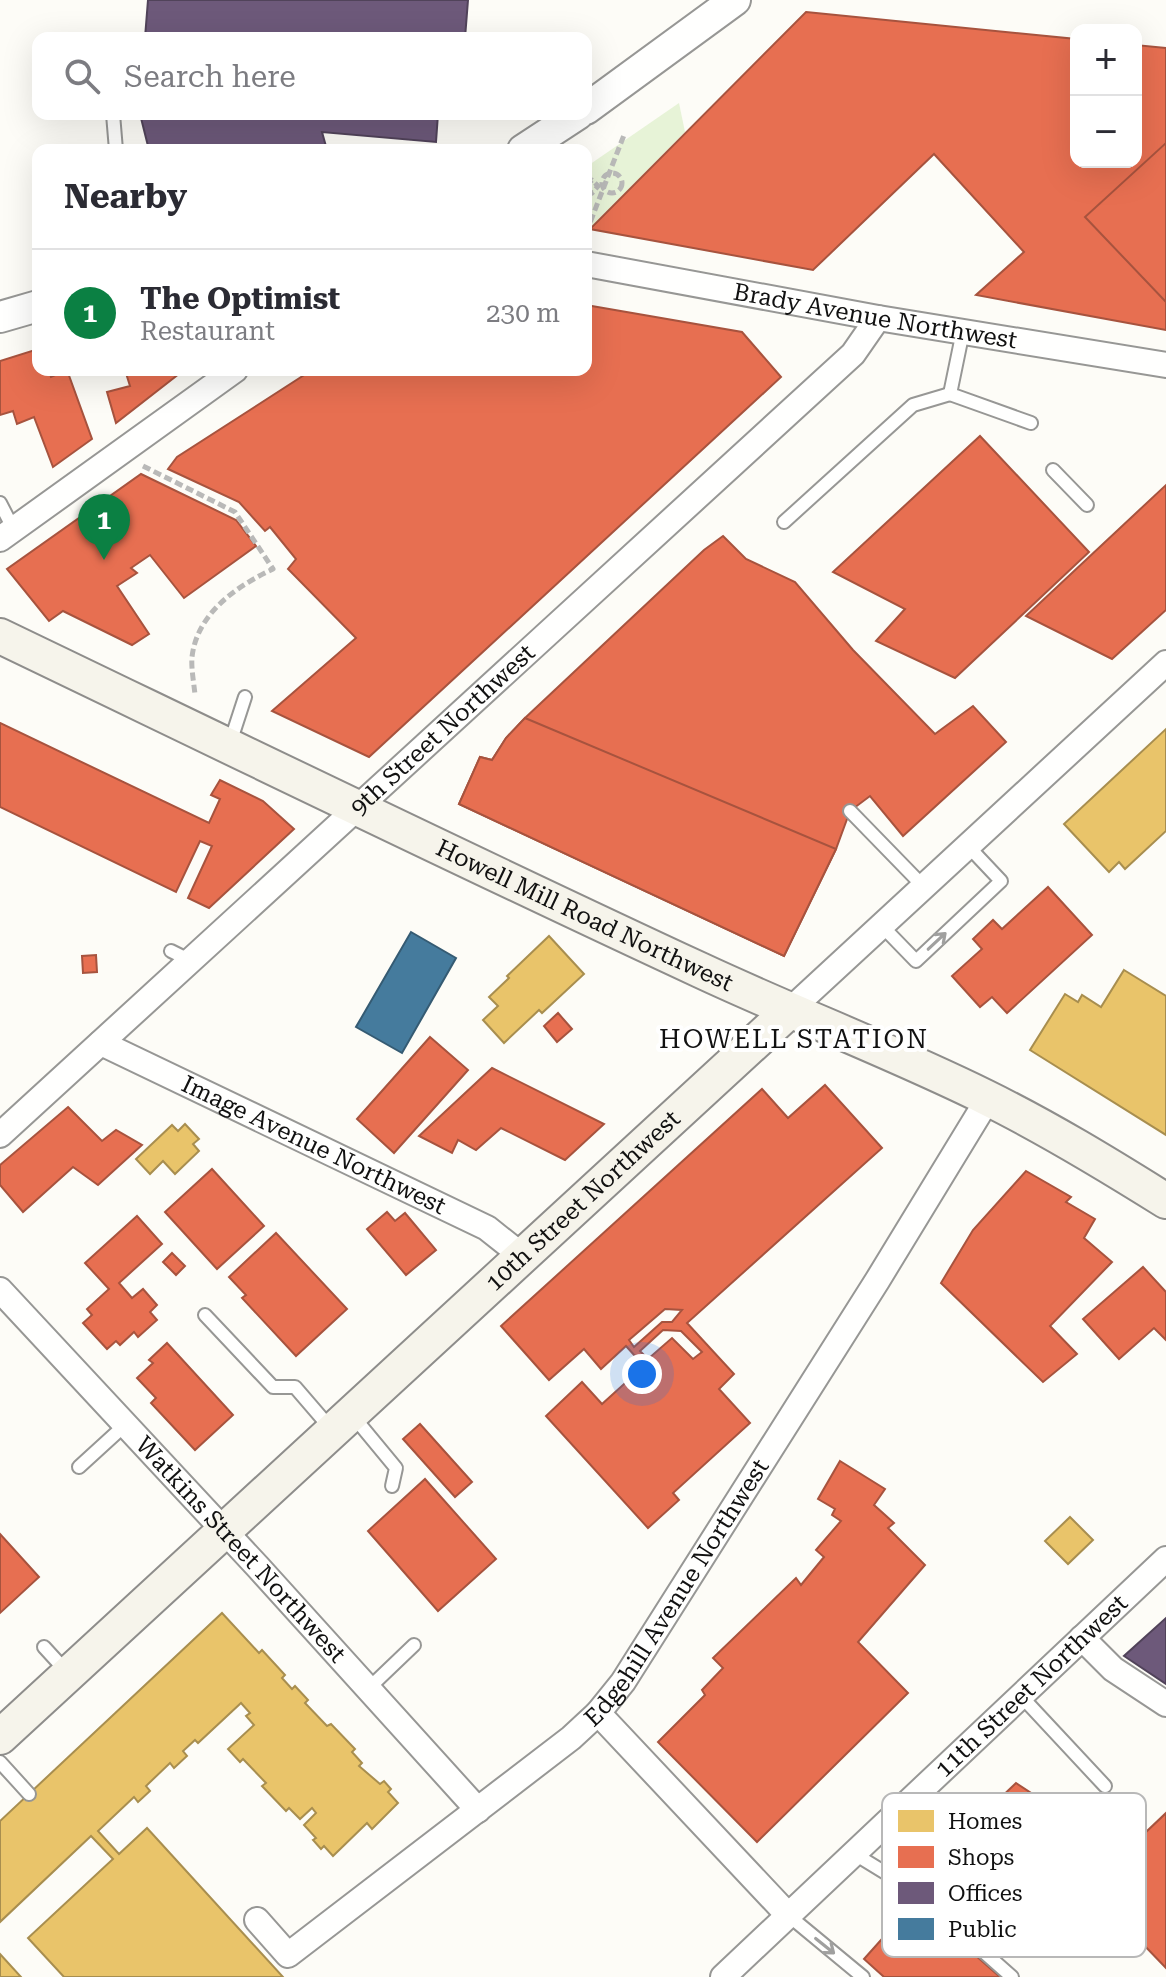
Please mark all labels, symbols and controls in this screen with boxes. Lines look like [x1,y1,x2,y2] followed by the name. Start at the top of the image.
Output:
[1070,24,1142,168] map controls
[1070,24,1142,96] button: +
[32,32,592,120] search box
[60,54,104,98] icon: search
[124,59,296,94] text: Search here
[1070,96,1142,168] button: −
[64,176,187,216] text: Nearby
[731,278,1019,354] street label: Brady Avenue Northwest
[140,281,340,316] text: The Optimist
[83,298,97,328] text: 1
[486,298,560,328] text: 230 m
[140,316,275,346] text: Restaurant
[78,494,130,560] pin: 1
[345,638,541,821] street label: 9th Street Northwest
[432,834,737,997] street label: Howell Mill Road Northwest
[927,932,946,951] one-way arrow
[659,1024,929,1054] district label: HOWELL STATION
[177,1070,450,1220] street label: Image Avenue Northwest
[480,1105,686,1297] street label: 10th Street Northwest
[622,1354,662,1394] your location
[130,1431,352,1668] street label: Watkins Street Northwest
[579,1454,775,1732] street label: Edgehill Avenue Northwest
[930,1589,1133,1783] street label: 11th Street Northwest
[882,1793,1146,1957] legend
[948,1809,1022,1834] text: Homes
[948,1845,1014,1870] text: Shops
[948,1881,1022,1906] text: Offices
[948,1917,1016,1942] text: Public
[814,1937,835,1955] one-way arrow

